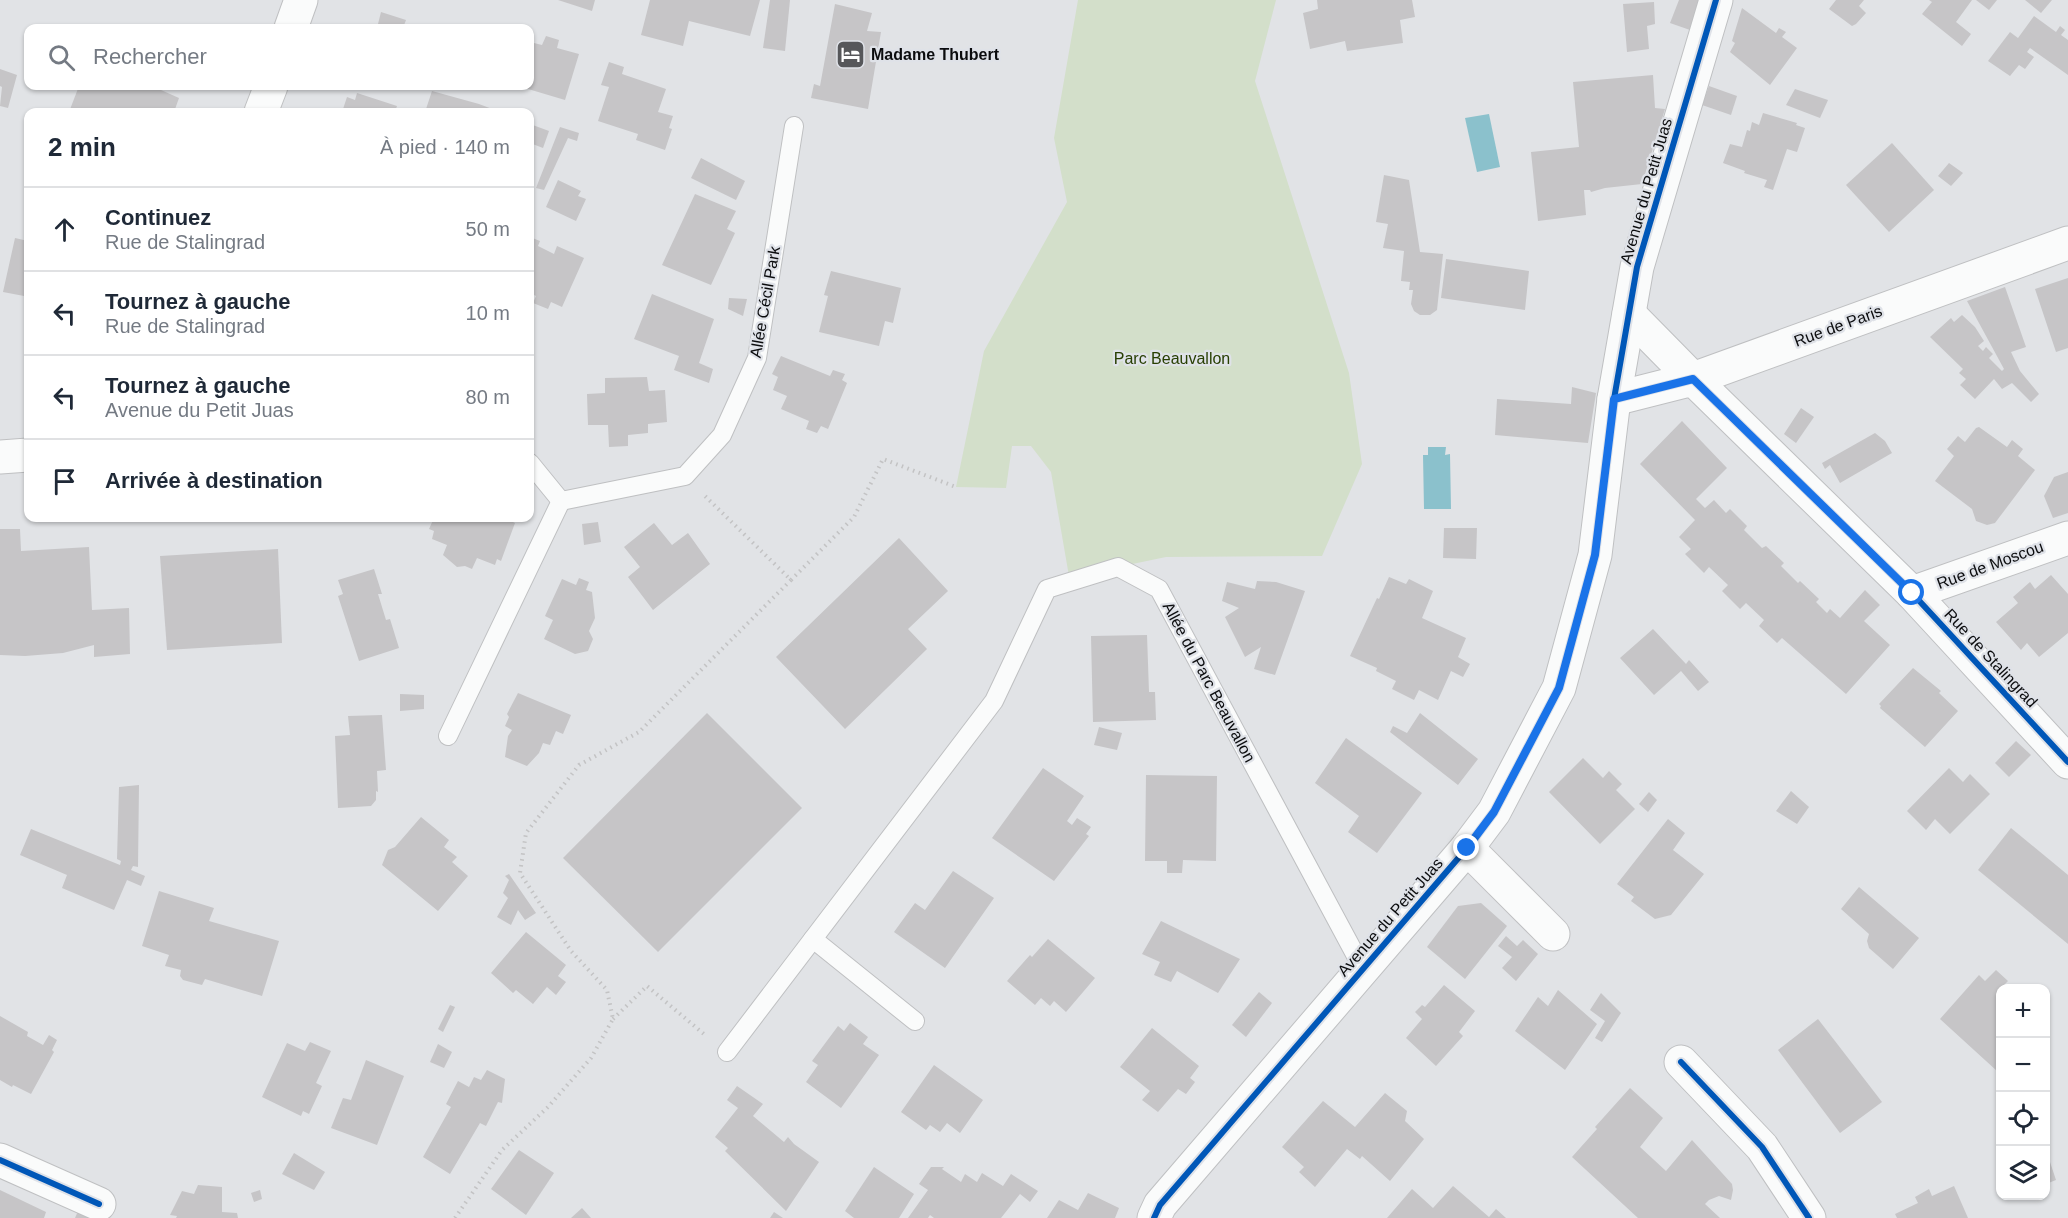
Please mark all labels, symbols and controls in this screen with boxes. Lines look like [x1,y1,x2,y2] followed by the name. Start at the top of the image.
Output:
[24,24,534,90] search box
[834,38,866,70] hotel icon: Madame Thubert
[45,41,78,74] icon: search
[93,44,207,69] text: Rechercher
[871,46,1000,63] place label: Madame Thubert
[1617,116,1675,266] street label: Avenue du Petit Juas
[48,132,116,162] text: 2 min
[380,136,510,158] text: À pied · 140 m
[105,205,211,230] text: Continuez
[48,213,81,246] icon: ahead
[466,218,510,240] text: 50 m
[105,231,265,253] text: Rue de Stalingrad
[747,244,783,359] street label: Allée Cécil Park
[105,289,290,314] text: Tournez à gauche
[48,297,81,330] icon: left
[466,302,510,324] text: 10 m
[1792,302,1884,350] street label: Rue de Paris
[105,315,265,337] text: Rue de Stalingrad
[1114,350,1230,367] park label: Parc Beauvallon
[105,373,290,398] text: Tournez à gauche
[48,381,81,414] icon: left
[466,386,510,408] text: 80 m
[105,399,294,421] text: Avenue du Petit Juas
[48,465,81,498] icon: arrive
[105,468,323,493] text: Arrivée à destination
[1934,538,2046,592] street label: Rue de Moscou
[1898,579,1924,605] route start
[1160,599,1258,765] street label: Allée du Parc Beauvallon
[1941,605,2041,711] street label: Rue de Stalingrad
[1453,834,1479,860] route end
[1334,854,1446,980] street label: Avenue du Petit Juas
[1996,984,2050,1200] map controls
[1996,984,2050,1038] button: +
[1996,1038,2050,1092] button: −
[1996,1092,2050,1146] button: locate
[1996,1146,2050,1200] button: layers

